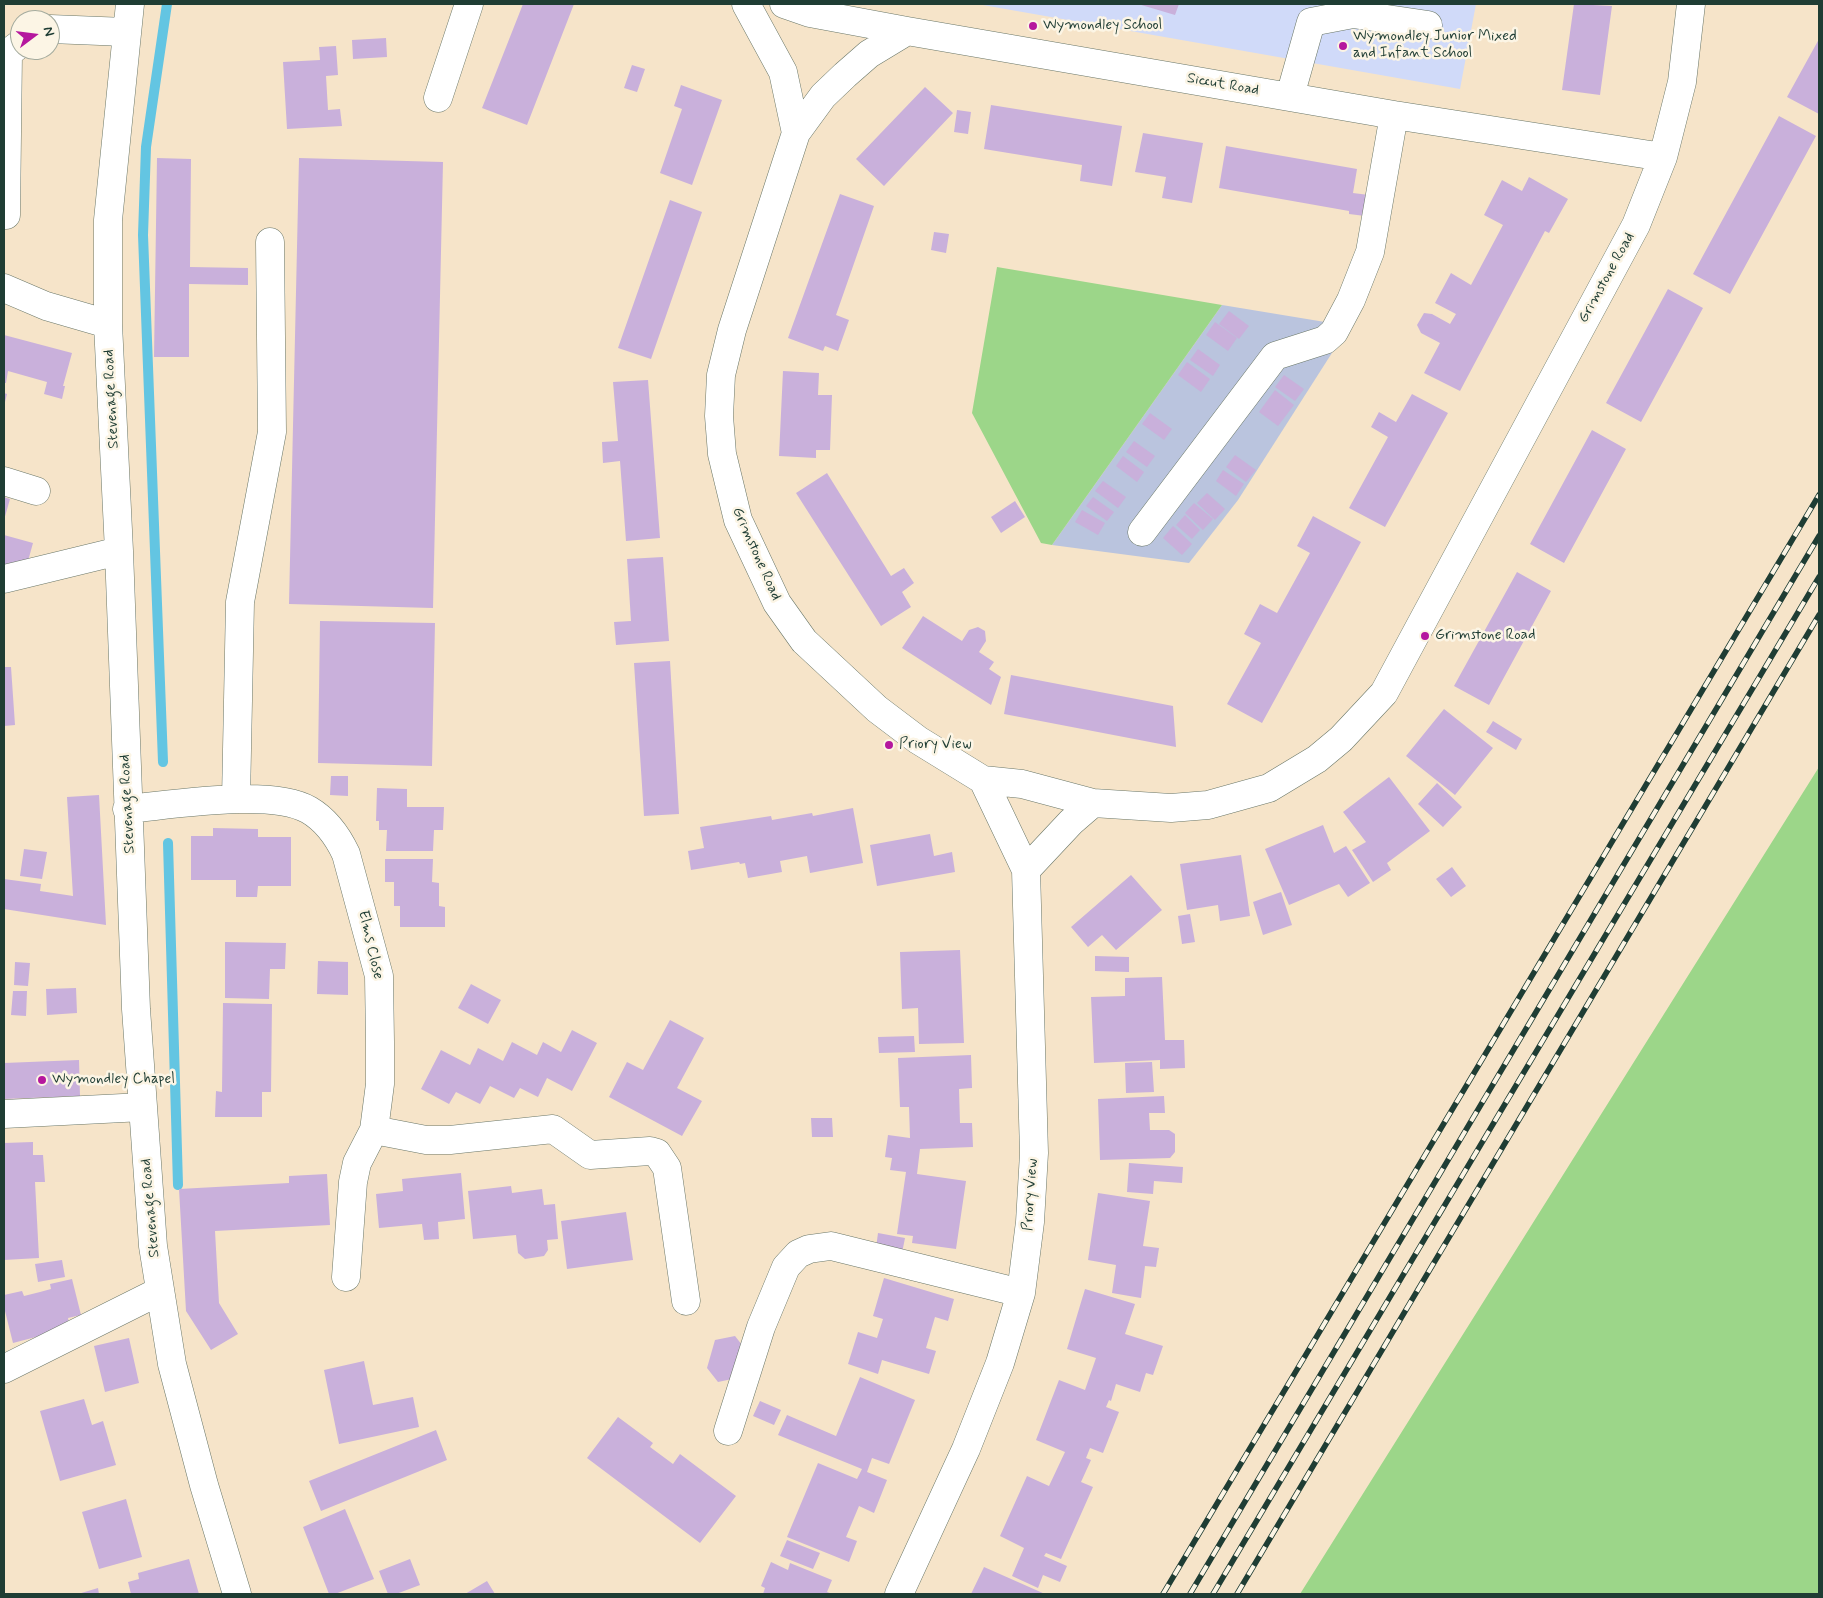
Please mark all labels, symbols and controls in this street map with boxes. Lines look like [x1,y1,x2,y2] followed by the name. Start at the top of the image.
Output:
[10,10,60,60] north arrow
[1043,17,1162,35] place label: Wymondley School
[1027,20,1039,32] marker: Wymondley School
[39,25,58,38] text: N
[1353,28,1517,63] place label: Wymondley Junior Mixed and Infant School
[1337,40,1349,52] marker: Wymondley Junior Mixed and Infant School
[1186,70,1260,100] street label: Siccut Road
[1575,230,1639,326] street label: Grimstone Road
[100,349,124,449] street label: Stevenage Road
[727,504,785,604] street label: Grimstone Road
[1435,627,1535,645] place label: Grimstone Road
[1419,630,1431,642] marker: Grimstone Road
[899,736,971,754] place label: Priory View
[883,739,895,751] marker: Priory View
[116,754,140,854] street label: Stevenage Road
[353,909,387,981] street label: Elms Close
[52,1071,175,1089] place label: Wymondley Chapel
[36,1074,48,1086] marker: Wymondley Chapel
[138,1158,164,1258] street label: Stevenage Road
[1019,1158,1043,1232] street label: Priory View

